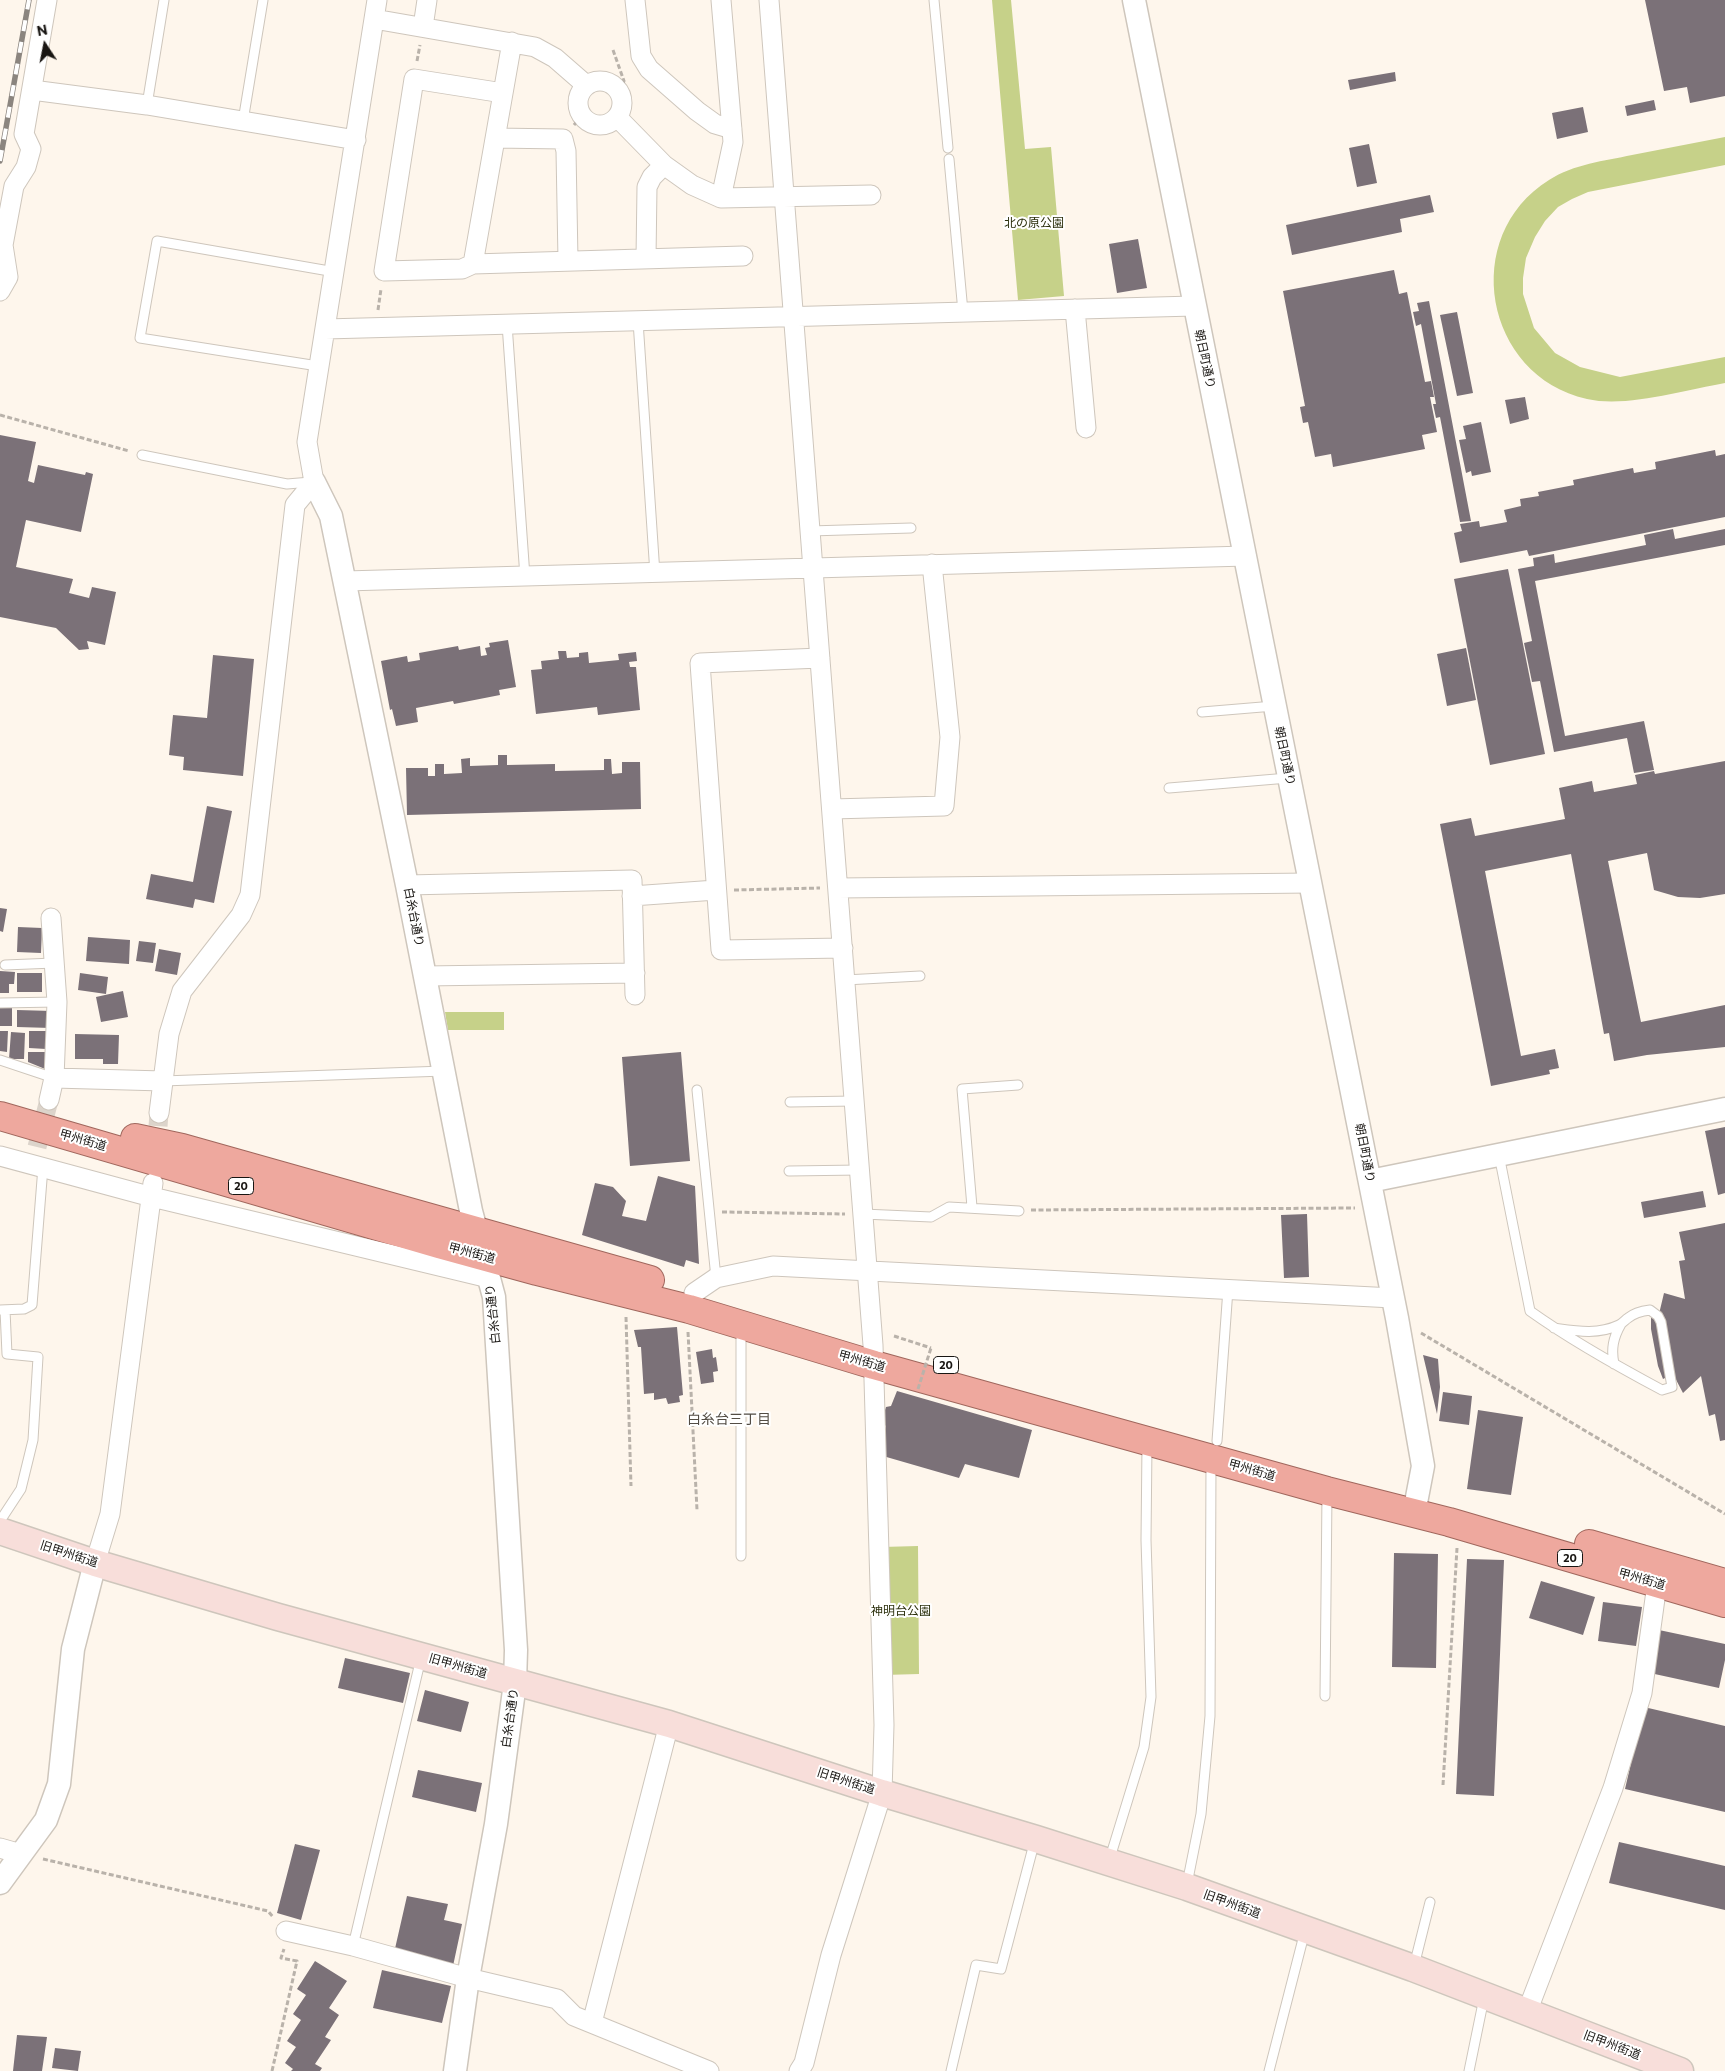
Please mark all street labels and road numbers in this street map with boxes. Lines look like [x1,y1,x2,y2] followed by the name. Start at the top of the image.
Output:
[1192,328,1218,390] street label: 朝日町通り
[1272,725,1298,787] street label: 朝日町通り
[401,886,427,948] street label: 白糸台通り
[1352,1122,1378,1184] street label: 朝日町通り
[58,1126,108,1154] street label: 甲州街道
[228,1178,254,1194] road number: 20
[447,1240,497,1266] street label: 甲州街道
[483,1283,503,1345] street label: 白糸台通り
[837,1347,887,1375] street label: 甲州街道
[934,1356,958,1374] road number: 20
[1227,1456,1277,1484] street label: 甲州街道
[38,1538,100,1570] street label: 旧甲州街道
[1558,1550,1582,1566] road number: 20
[1617,1565,1667,1593] street label: 甲州街道
[427,1651,489,1681] street label: 旧甲州街道
[499,1687,521,1749] street label: 白糸台通り
[815,1765,877,1797] street label: 旧甲州街道
[1201,1887,1263,1921] street label: 旧甲州街道
[1581,2028,1643,2062] street label: 旧甲州街道

